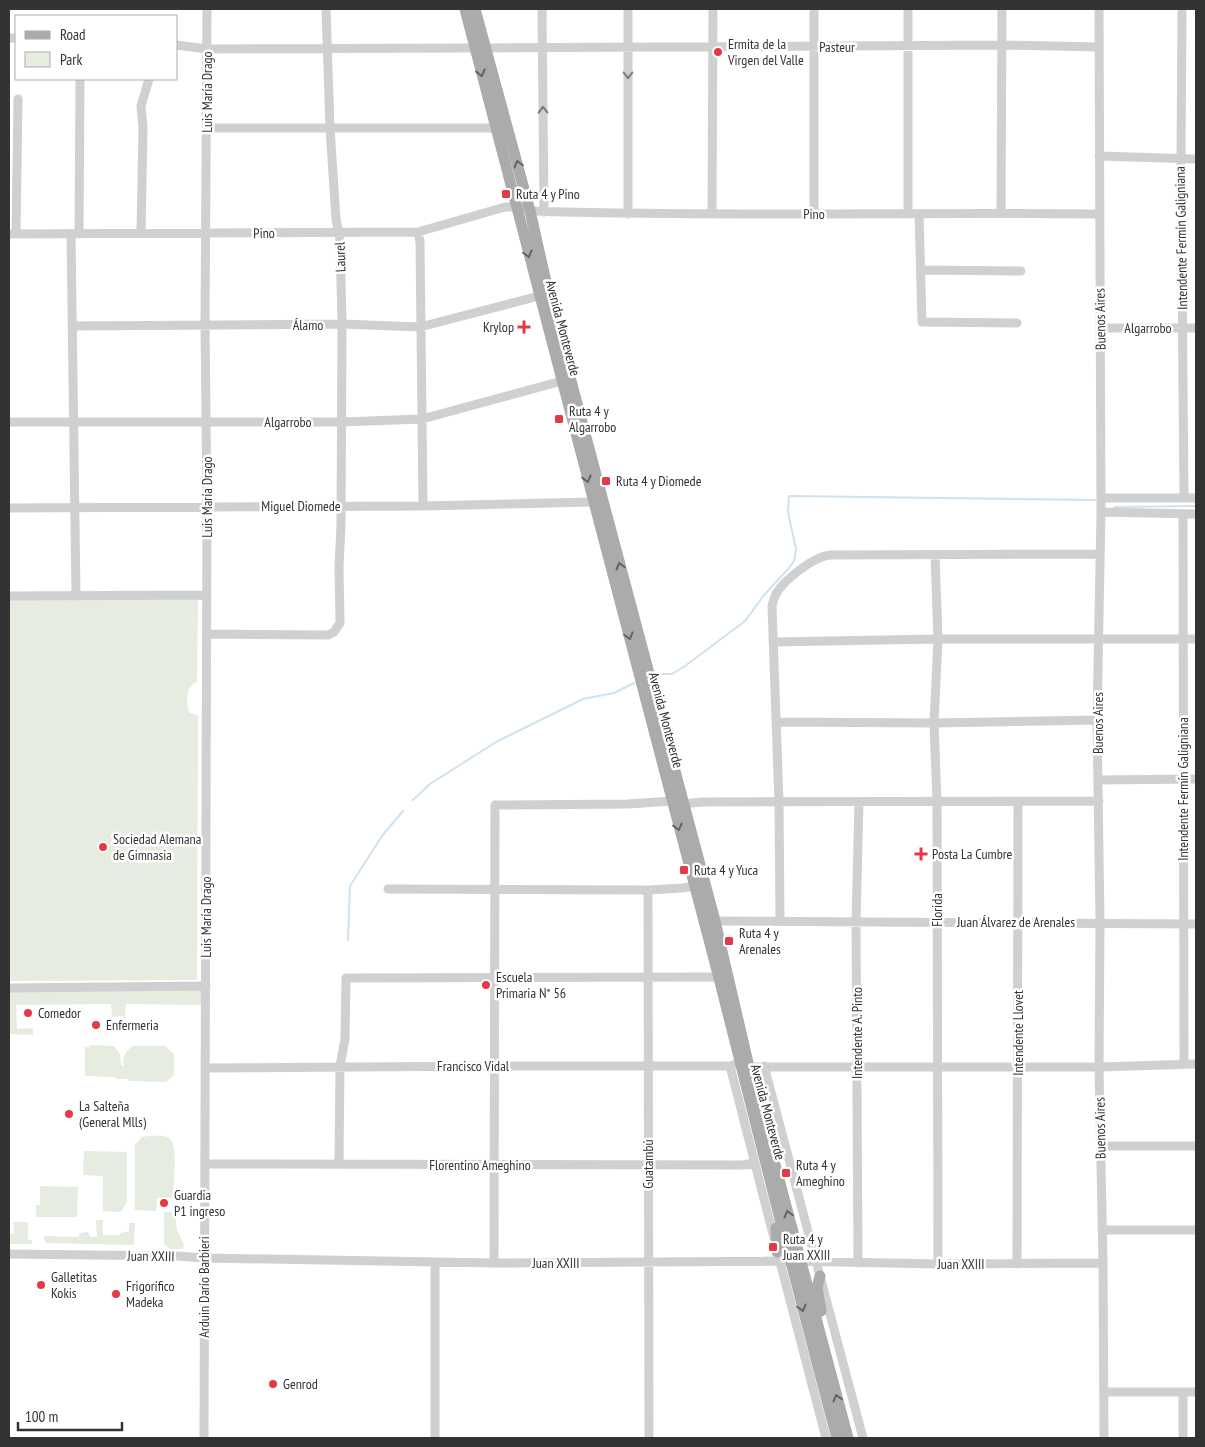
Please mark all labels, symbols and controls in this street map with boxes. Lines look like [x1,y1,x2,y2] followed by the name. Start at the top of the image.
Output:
[15,15,178,80] legend
[60,25,86,44] text: Road
[727,35,804,69] place label: Ermita de la Virgen del Valle
[819,38,855,56] street label: Pasteur
[712,46,724,58] marker: Ermita de la Virgen del Valle
[60,50,82,69] text: Park
[198,51,216,133] street label: Luis María Drago
[475,68,486,77] one-way arrow
[623,72,633,79] one-way arrow
[538,106,548,114] one-way arrow
[513,161,523,169] one-way arrow
[1171,166,1191,310] street label: Intendente Fermín Galigniana
[516,185,580,203] place label: Ruta 4 y Pino
[500,188,512,200] marker: Ruta 4 y Pino
[803,205,825,223] street label: Pino
[253,224,275,242] street label: Pino
[330,241,350,272] street label: Laurel
[522,250,533,259] one-way arrow
[542,278,584,378] street label: Avenida Monteverde
[1090,288,1110,350] street label: Buenos Aires
[293,316,323,334] street label: Álamo
[483,318,514,336] place label: Krylop
[1124,319,1172,337] street label: Algarrobo
[518,321,530,333] marker: Krylop
[569,402,616,436] place label: Ruta 4 y Algarrobo
[264,413,312,431] street label: Algarrobo
[553,413,565,425] marker: Ruta 4 y Algarrobo
[198,456,216,538] street label: Luis María Drago
[616,472,702,490] place label: Ruta 4 y Diomede
[581,475,591,483] one-way arrow
[600,475,612,487] marker: Ruta 4 y Diomede
[261,497,341,515] street label: Miguel Diomede
[616,562,626,570] one-way arrow
[623,632,633,640] one-way arrow
[645,670,687,770] street label: Avenida Monteverde
[1089,692,1107,754] street label: Buenos Aires
[1174,717,1192,861] street label: Intendente Fermín Galigniana
[672,823,683,832] one-way arrow
[113,830,201,864] place label: Sociedad Alemana de Gimnasia
[97,841,109,853] marker: Sociedad Alemana de Gimnasia
[932,845,1013,863] place label: Posta La Cumbre
[914,847,928,861] marker: Posta La Cumbre
[694,861,758,879] place label: Ruta 4 y Yuca
[678,864,690,876] marker: Ruta 4 y Yuca
[197,876,215,958] street label: Luis María Drago
[928,893,946,927] street label: Florida
[956,913,1075,931] street label: Juan Álvarez de Arenales
[739,924,781,958] place label: Ruta 4 y Arenales
[723,935,735,947] marker: Ruta 4 y Arenales
[496,968,566,1002] place label: Escuela Primaria N* 56
[480,979,492,991] marker: Escuela Primaria N* 56
[848,987,866,1079] street label: Intendente A. Pinto
[1009,990,1027,1076] street label: Intendente Llovet
[38,1004,81,1022] place label: Comedor
[22,1007,34,1019] marker: Comedor
[106,1016,159,1034] place label: Enfermeria
[90,1019,102,1031] marker: Enfermeria
[437,1057,510,1075] street label: Francisco Vidal
[747,1062,789,1162] street label: Avenida Monteverde
[79,1097,147,1131] place label: La Salteña (General Mlls)
[1090,1097,1110,1159] street label: Buenos Aires
[63,1108,75,1120] marker: La Salteña (General Mlls)
[639,1139,657,1189] street label: Guatambú
[429,1156,531,1174] street label: Florentino Ameghino
[796,1156,845,1190] place label: Ruta 4 y Ameghino
[780,1167,792,1179] marker: Ruta 4 y Ameghino
[174,1186,225,1220] place label: Guardia P1 ingreso
[158,1197,170,1209] marker: Guardia P1 ingreso
[784,1211,794,1219] one-way arrow
[782,1230,830,1264] place label: Ruta 4 y Juan XXIII
[195,1236,213,1338] street label: Arduin Darío Barbieri
[767,1241,779,1253] marker: Ruta 4 y Juan XXIII
[126,1247,175,1265] street label: Juan XXIII
[531,1254,580,1272] street label: Juan XXIII
[936,1255,985,1273] street label: Juan XXIII
[51,1268,97,1302] place label: Galletitas Kokis
[126,1277,175,1311] place label: Frigorífico Madeka
[35,1279,47,1291] marker: Galletitas Kokis
[110,1288,122,1300] marker: Frigorífico Madeka
[797,1303,807,1311] one-way arrow
[283,1375,318,1393] place label: Genrod
[267,1378,279,1390] marker: Genrod
[832,1393,843,1402] one-way arrow
[18,1400,121,1432] scale bar
[25,1407,58,1426] text: 100 m

